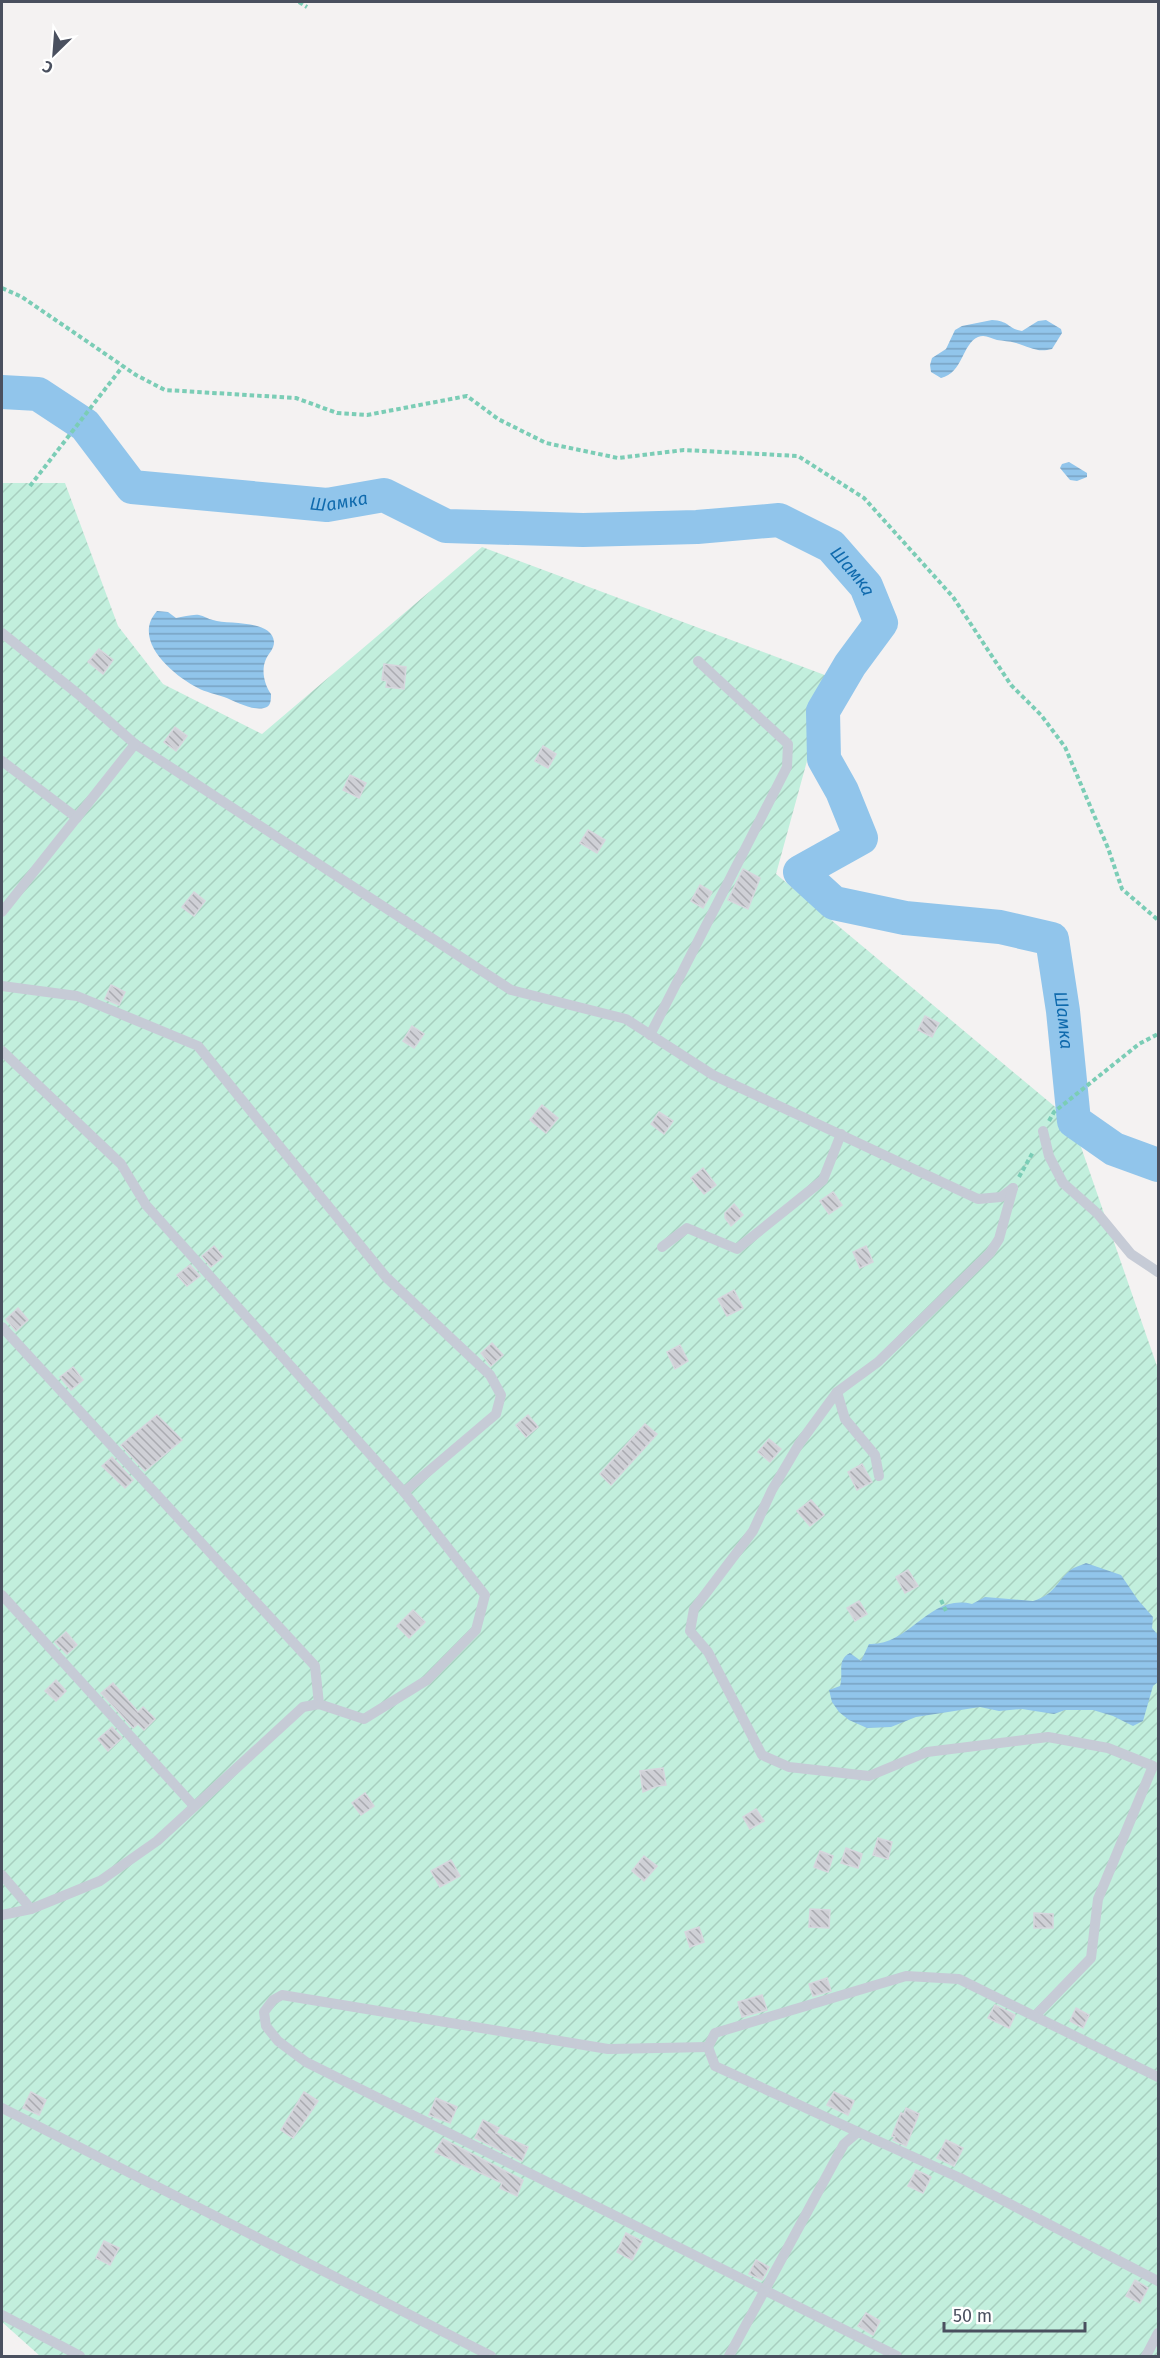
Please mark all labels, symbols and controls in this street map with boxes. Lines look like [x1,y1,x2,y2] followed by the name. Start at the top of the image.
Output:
[24,24,84,84] north arrow
[39,56,56,78] text: С
[309,487,369,516] water label: Шамка
[825,542,880,599] water label: Шамка
[1049,990,1078,1050] water label: Шамка
[944,2295,1085,2333] scale bar
[953,2305,992,2327] text: 50 m

